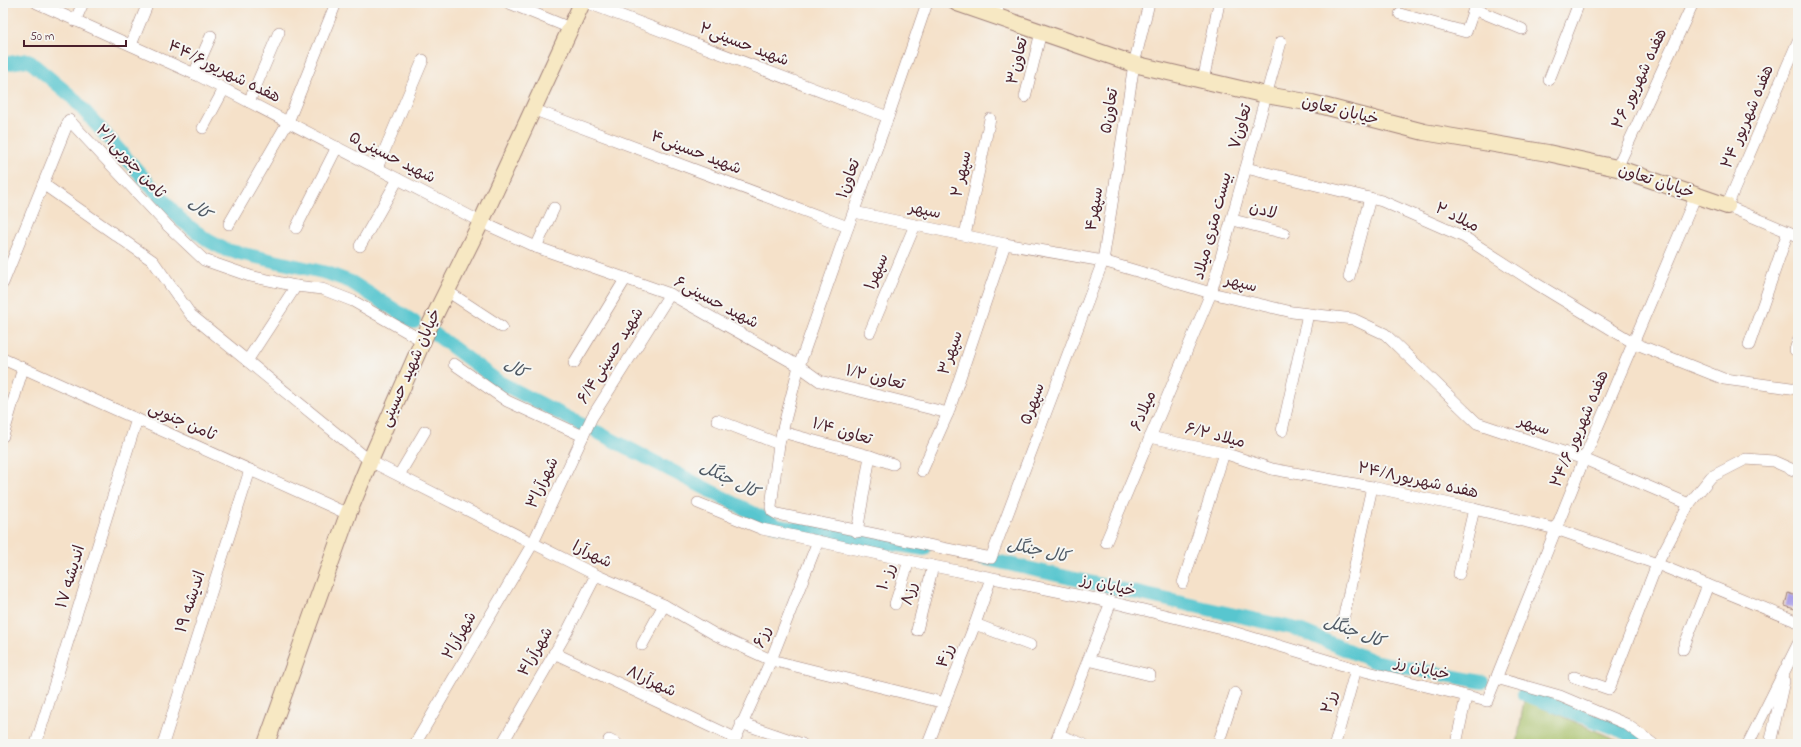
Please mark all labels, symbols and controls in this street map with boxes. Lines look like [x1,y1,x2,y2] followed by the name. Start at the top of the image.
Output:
[696,17,792,73] street label: شهید حسینی۲
[24,22,126,48] scale bar
[1606,25,1674,133] street label: هفده شهریور ۲۶
[30,28,54,46] text: 50 m
[164,34,284,110] street label: هفده شهریور۴۴/۶
[1001,35,1035,87] street label: تعاون۳
[1715,61,1781,173] street label: هفده شهریور ۲۴
[1095,86,1126,136] street label: تعاون۵
[1299,90,1381,132] street label: خیابان تعاون
[1223,101,1259,153] street label: تعاون۷
[89,120,172,205] street label: ثامن جنوبی۲/۱
[647,125,745,181] street label: شهید حسینی۴
[344,126,440,190] street label: شهید حسینی۵
[945,148,979,200] street label: سپهر ۲
[831,155,867,202] street label: تعاون۱
[1615,158,1697,206] street label: خیابان تعاون
[1187,170,1239,282] street label: بیست متری میلاد
[1080,185,1110,233] street label: سپهر۴
[182,192,218,228] water label: کال
[905,195,943,226] street label: سپهر
[1247,196,1279,226] street label: لادن
[1431,197,1483,239] street label: میلاد ۲
[859,250,895,294] street label: سپهر۱
[1220,268,1260,300] street label: سپهر
[669,271,763,335] street label: شهید حسینی۶
[572,303,650,409] street label: شهید حسینی۶/۴
[374,305,448,431] street label: خیابان شهید حسینی
[932,328,970,378] street label: سپهر۳
[499,352,534,387] water label: کال
[843,359,908,397] street label: تعاون ۱/۲
[1544,367,1616,491] street label: هفده شهریور ۲۴/۶
[1014,380,1052,428] street label: سپهر۵
[1125,387,1163,435] street label: میلاد۶
[144,396,221,448] street label: ثامن جنوبی
[1513,409,1553,443] street label: سپهر
[809,412,875,452] street label: تعاون ۱/۴
[1182,417,1248,455] street label: میلاد ۶/۲
[521,453,565,513] street label: شهرآرا۳
[695,455,765,507] water label: کال جنگل
[1355,456,1481,506] street label: هفده شهریور۲۴/۸
[1005,532,1074,571] water label: کال جنگل
[568,535,616,575] street label: شهرآرا
[50,542,92,612] street label: اندیشه ۱۷
[871,560,903,594] street label: رز ۱۰
[170,568,212,636] street label: اندیشه ۱۹
[1076,568,1138,604] street label: خیابان رز
[896,580,924,608] street label: رز۸
[437,607,483,665] street label: شهرآرا۲
[1320,609,1390,656] water label: کال جنگل
[748,622,778,652] street label: رز۶
[512,623,560,681] street label: شهرآرا۴
[930,640,962,672] street label: رز۴
[1390,650,1452,687] street label: خیابان رز
[622,660,680,704] street label: شهرآرا۸
[1315,688,1345,716] street label: رز۲

